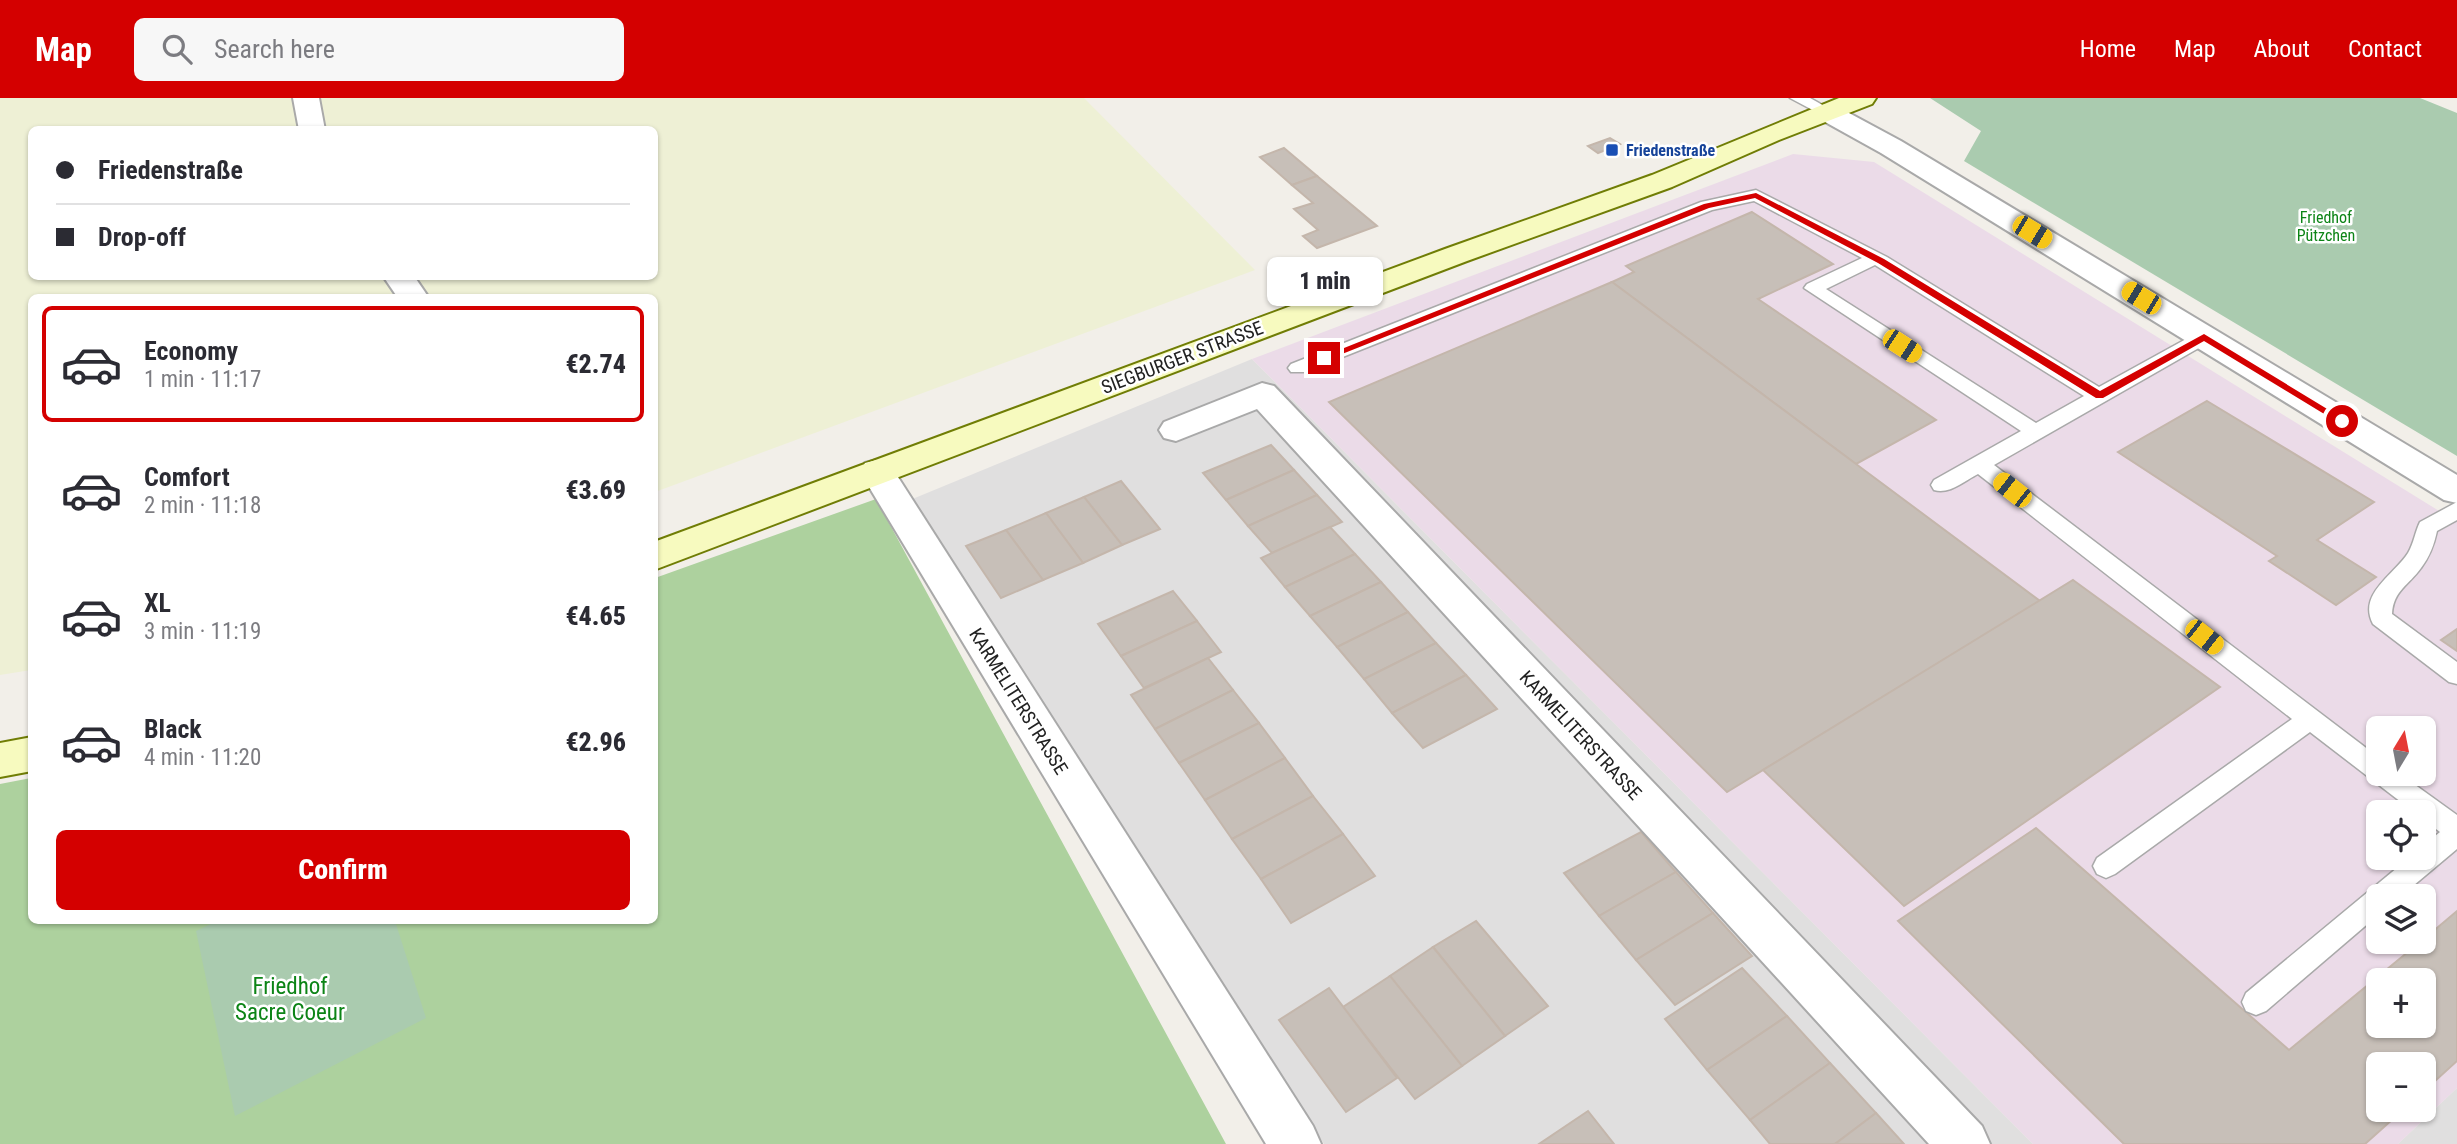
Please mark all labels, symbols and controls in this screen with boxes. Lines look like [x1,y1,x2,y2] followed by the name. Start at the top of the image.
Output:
[134,18,624,81] search box
[35,30,92,69] text: Map
[158,30,196,68] icon: search
[214,34,335,64] text: Search here
[2080,35,2136,63] text: Home
[2174,35,2216,63] text: Map
[2254,35,2310,63] text: About
[2348,35,2422,63] text: Contact
[1626,141,1716,160] place label: Friedenstraße
[1604,142,1620,158] marker: Friedenstraße
[98,155,243,185] text: Friedenstraße
[2297,208,2355,245] park label: Friedhof Pützchen
[2009,212,2056,252] car
[98,222,186,252] text: Drop-off
[1266,257,1382,306] callout: 1 min
[1299,268,1351,295] text: 1 min
[2118,278,2165,318] car
[1098,316,1266,399] street label: SIEGBURGER STRASSE
[1879,326,1926,366] car
[60,333,123,396] icon: car
[144,336,238,366] text: Economy
[1308,342,1340,374] route end
[565,349,626,379] text: €2.74
[144,366,261,393] text: 1 min · 11:17
[2326,405,2358,437] route start
[60,459,123,522] icon: car
[144,462,230,492] text: Comfort
[1989,469,2036,511] car
[565,475,626,505] text: €3.69
[144,492,261,519] text: 2 min · 11:18
[60,585,123,648] icon: car
[144,588,171,618] text: XL
[565,601,626,631] text: €4.65
[2181,616,2228,658] car
[144,618,261,645] text: 3 min · 11:19
[964,624,1073,779] street label: KARMELITERSTRASSE
[1515,666,1646,805] street label: KARMELITERSTRASSE
[60,711,123,774] icon: car
[144,714,202,744] text: Black
[2366,716,2436,786] north arrow
[2366,716,2436,1122] map controls
[565,727,626,757] text: €2.96
[144,744,261,771] text: 4 min · 11:20
[2366,800,2436,870] button: locate
[56,830,630,910] button: Confirm
[2366,884,2436,954] button: layers
[2366,968,2436,1038] button: +
[235,973,345,1026] park label: Friedhof Sacre Coeur
[2366,1052,2436,1122] button: −

